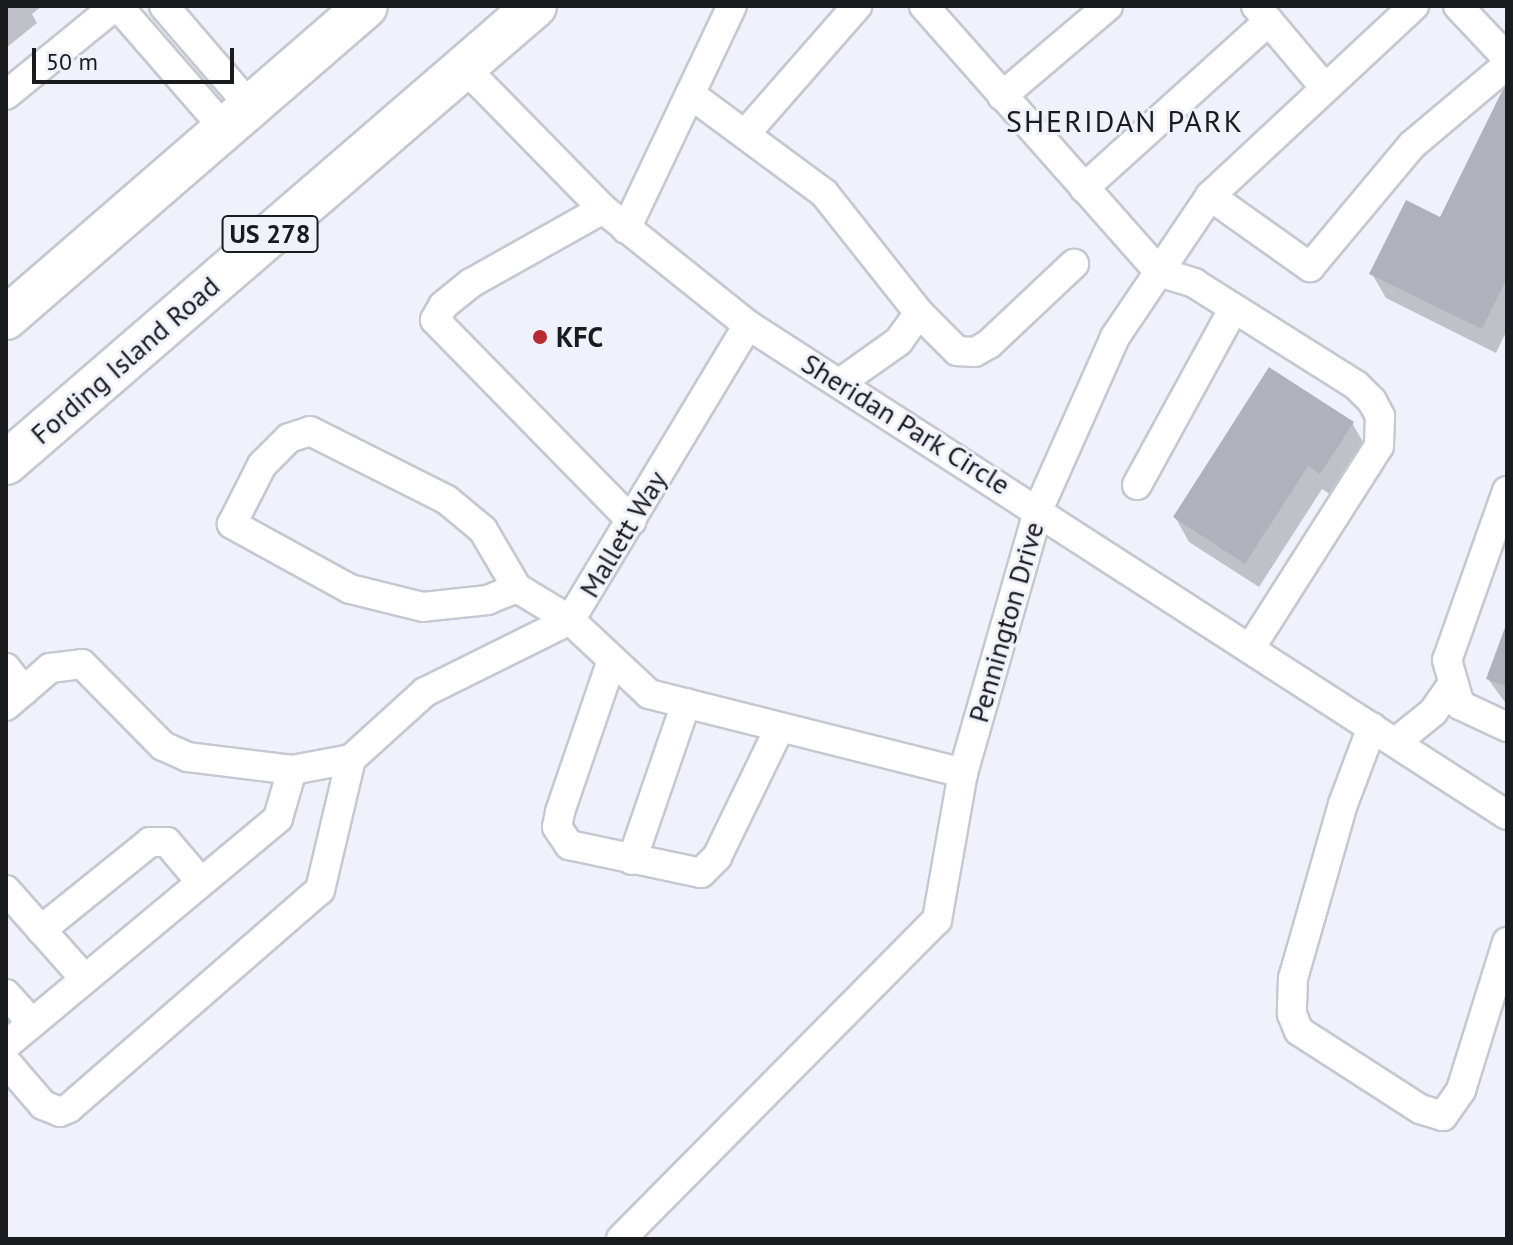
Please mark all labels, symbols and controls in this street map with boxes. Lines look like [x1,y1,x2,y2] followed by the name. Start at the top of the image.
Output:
[36,32,238,82] scale bar
[46,46,98,77] text: 50 m
[1006,103,1244,139] district label: SHERIDAN PARK
[220,212,320,256] road number: US 278
[24,269,226,451] street label: Fording Island Road
[556,320,603,354] place label: KFC
[531,328,549,346] marker: KFC
[795,346,1017,502] street label: Sheridan Park Circle
[572,464,674,604] street label: Mallett Way
[961,518,1051,726] street label: Pennington Drive

